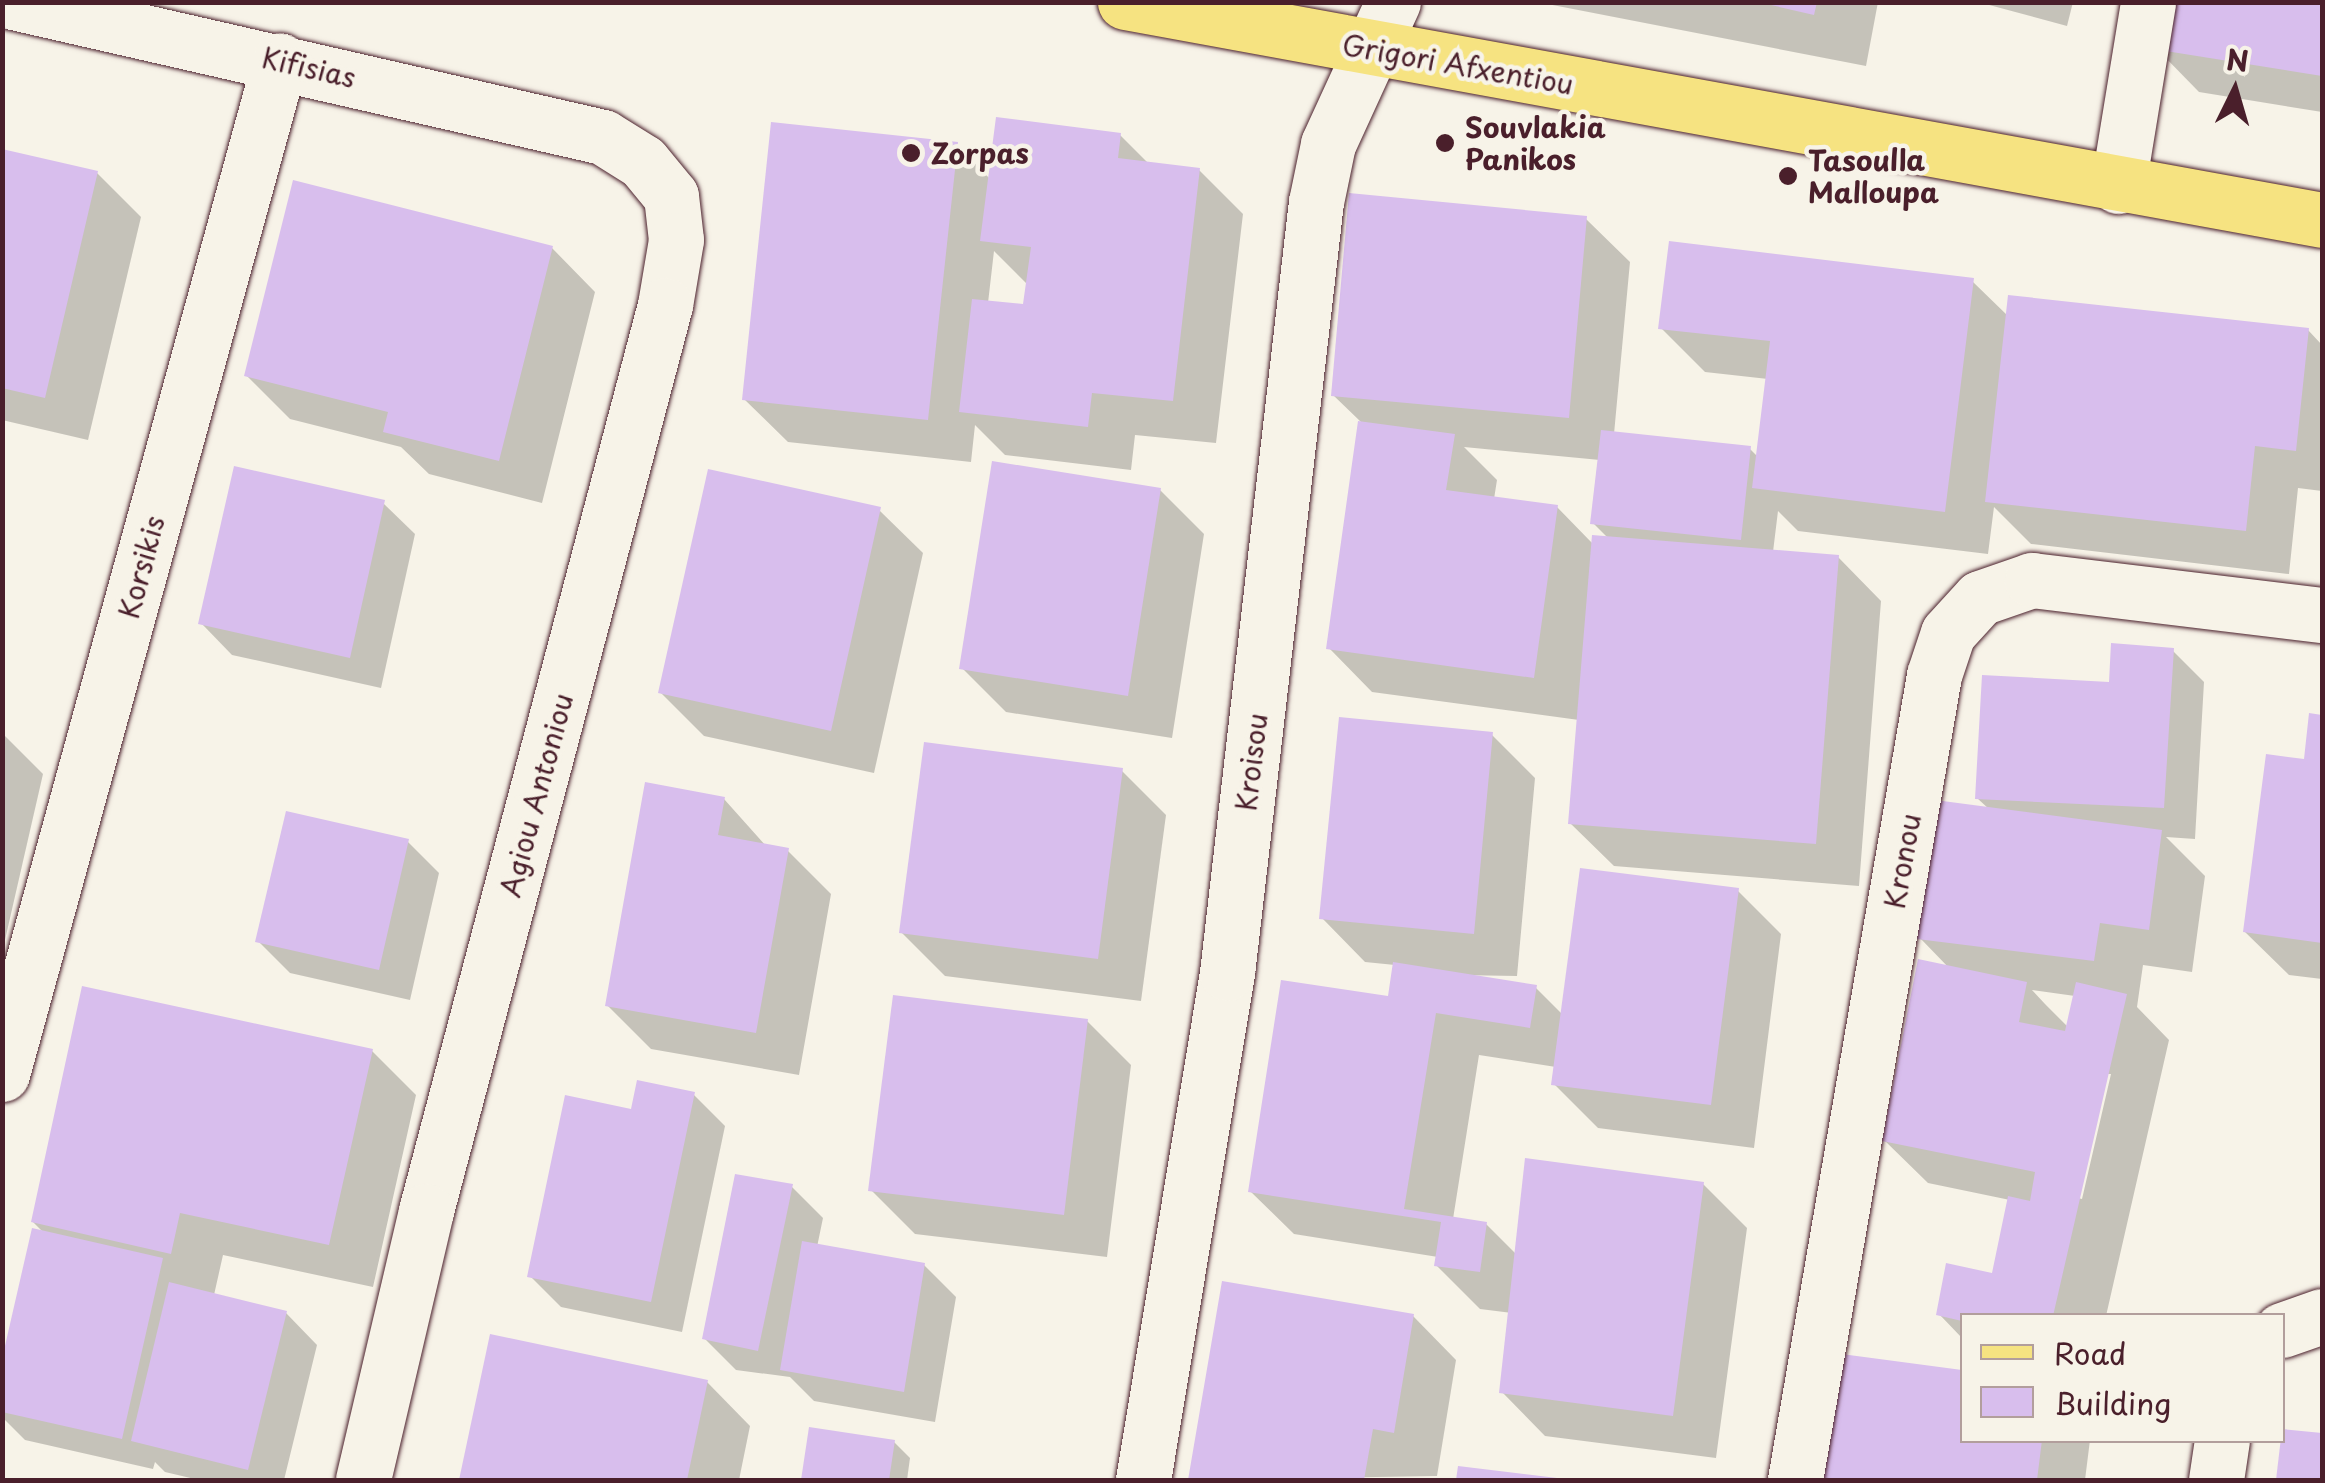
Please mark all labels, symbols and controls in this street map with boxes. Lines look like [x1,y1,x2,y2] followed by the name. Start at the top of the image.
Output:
[1339,27,1577,101] street label: Grigori Afxentiou
[2225,37,2251,82] text: N
[259,40,359,94] street label: Kifisias
[2185,40,2285,140] north arrow
[1465,110,1606,176] place label: Souvlakia Panikos
[1434,132,1456,154] marker: Souvlakia Panikos
[931,136,1029,170] place label: Zorpas
[900,142,922,164] marker: Zorpas
[1808,143,1939,209] place label: Tasoulla Malloupa
[1777,165,1799,187] marker: Tasoulla Malloupa
[111,512,171,622] street label: Korsikis
[493,689,579,901] street label: Agiou Antoniou
[1228,711,1274,813] street label: Kroisou
[1877,811,1927,911] street label: Kronou
[1960,1313,2285,1443] legend
[2054,1330,2127,1375] text: Road
[2054,1380,2171,1425] text: Building

